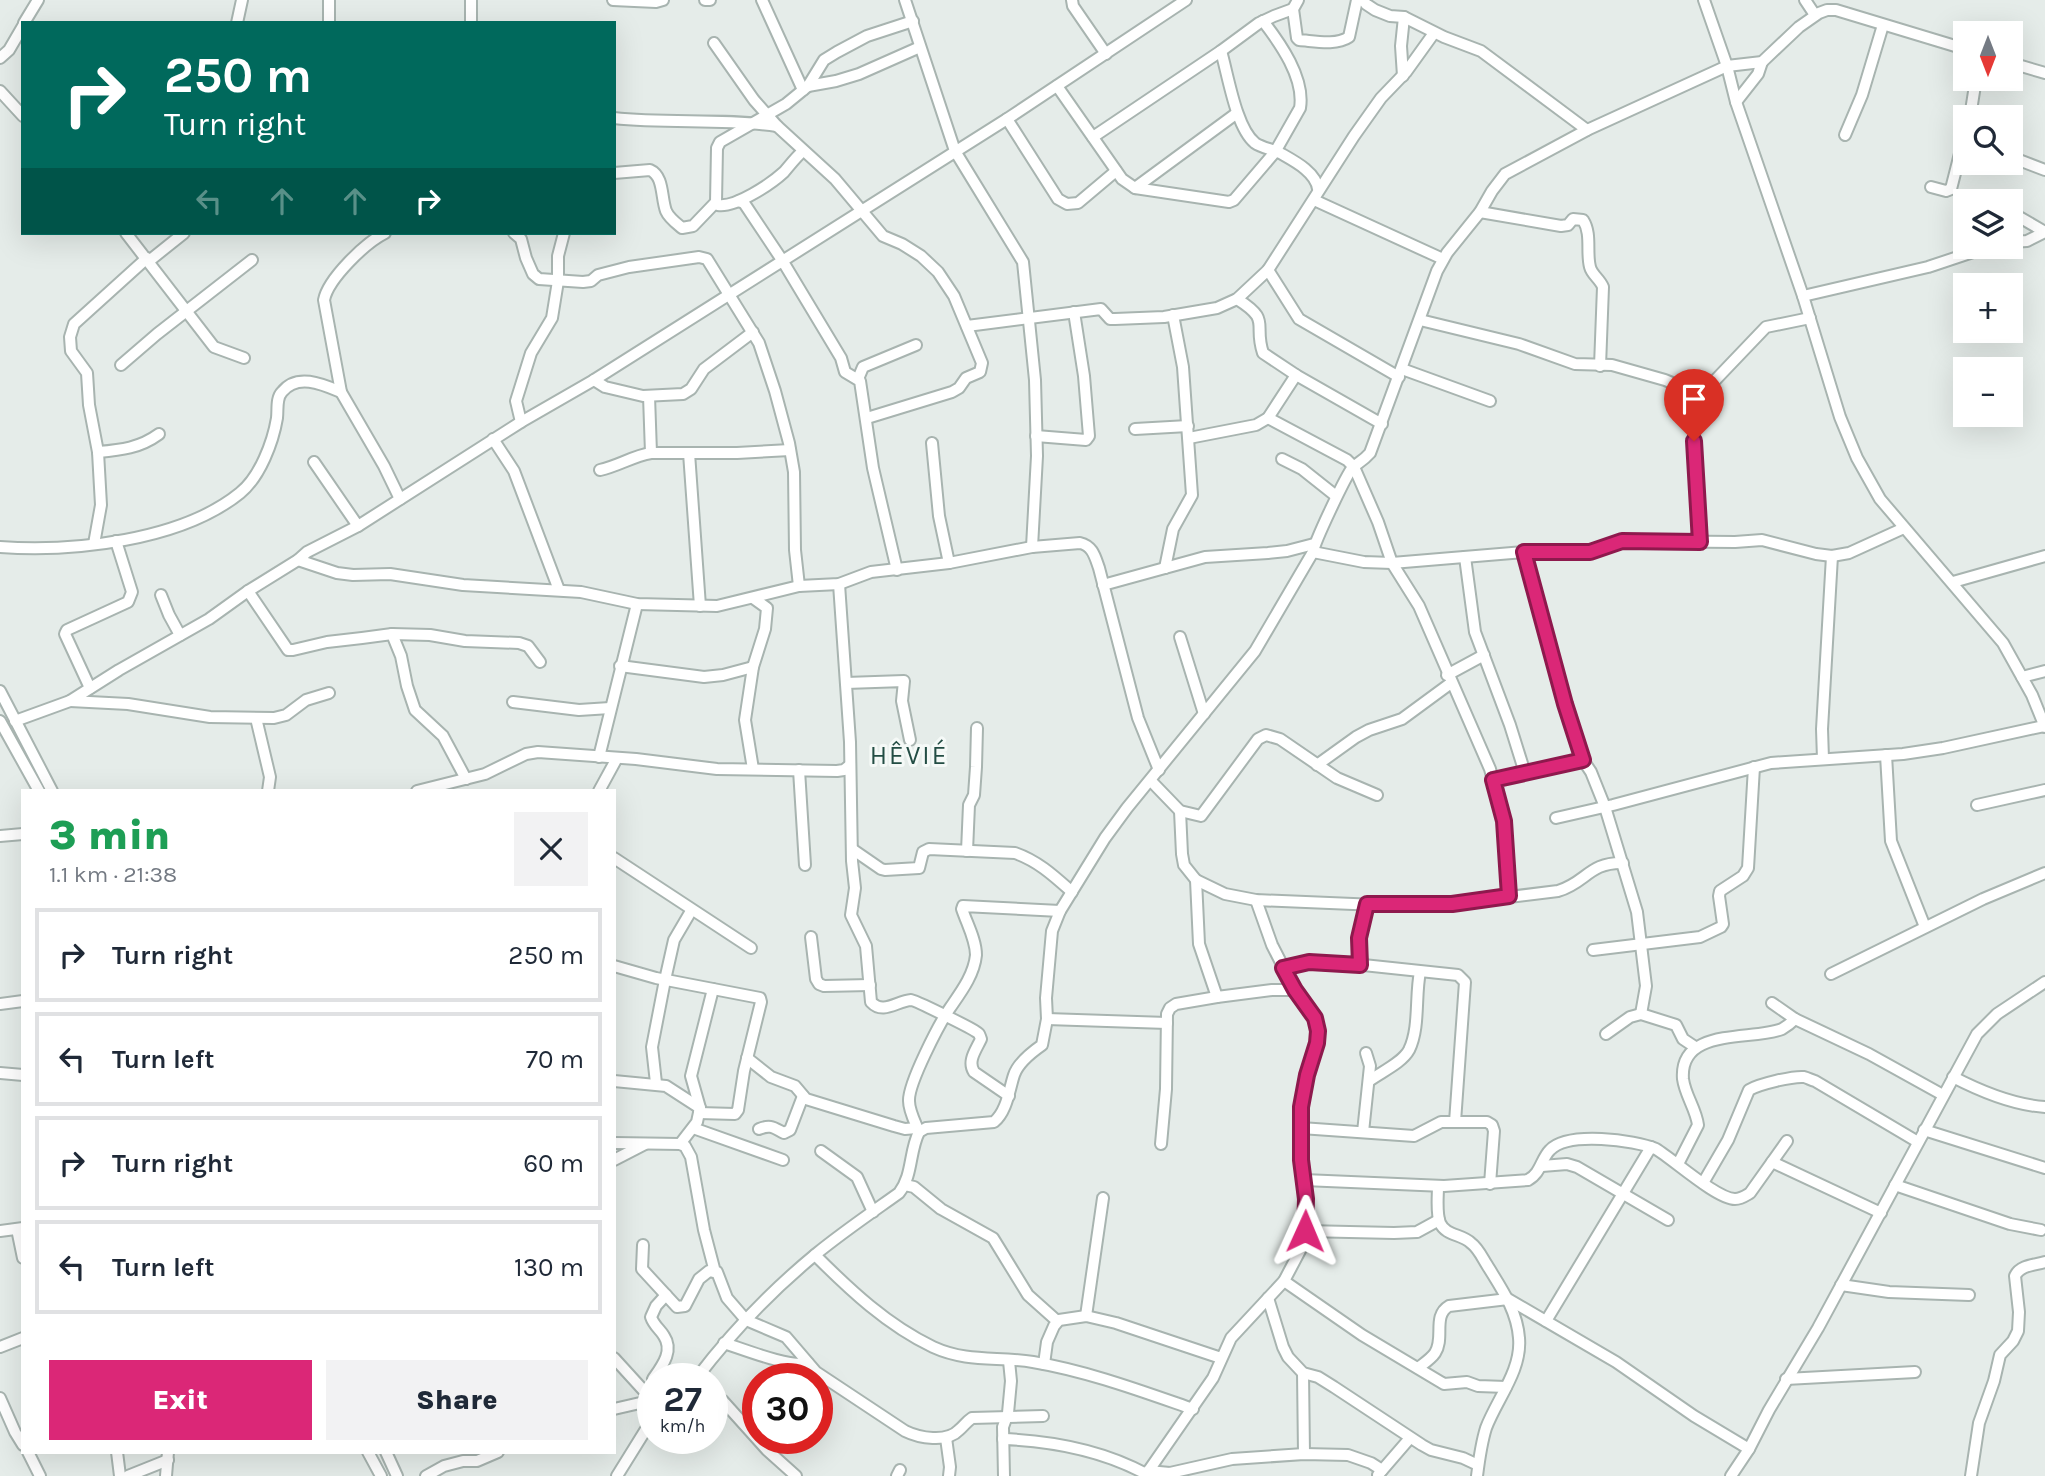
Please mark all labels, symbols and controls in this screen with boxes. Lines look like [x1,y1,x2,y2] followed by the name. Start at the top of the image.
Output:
[1953,21,2023,91] north arrow
[1953,21,2023,427] map controls
[164,47,312,104] text: 250 m
[49,49,140,140] icon: right
[1953,105,2023,175] button: search
[164,106,306,143] text: Turn right
[190,182,228,220] icon: left
[263,182,301,220] icon: ahead
[336,182,374,220] icon: ahead
[409,182,447,220] icon: right
[1953,189,2023,259] button: layers
[1953,273,2023,343] button: +
[1953,357,2023,427] button: −
[1664,369,1724,441] pin
[1675,380,1713,418] icon: arrive
[870,739,948,771] district label: HÊVIÉ
[49,810,170,860] text: 3 min
[514,812,588,886] button: close
[49,861,177,888] text: 1.1 km · 21:38
[53,936,91,974] icon: right
[112,940,233,971] text: Turn right
[508,940,584,971] text: 250 m
[53,1040,91,1078] icon: left
[112,1044,214,1075] text: Turn left
[526,1044,584,1075] text: 70 m
[53,1144,91,1182] icon: right
[112,1148,233,1179] text: Turn right
[523,1148,584,1179] text: 60 m
[1268,1194,1342,1268] position arrow
[53,1248,91,1286] icon: left
[112,1252,214,1283] text: Turn left
[514,1252,584,1283] text: 130 m
[49,1360,312,1440] button: Exit
[326,1360,588,1440] button: Share
[742,1363,833,1454] speed limit sign: 30
[663,1379,702,1420] text: 27
[660,1415,705,1437] text: km/h

